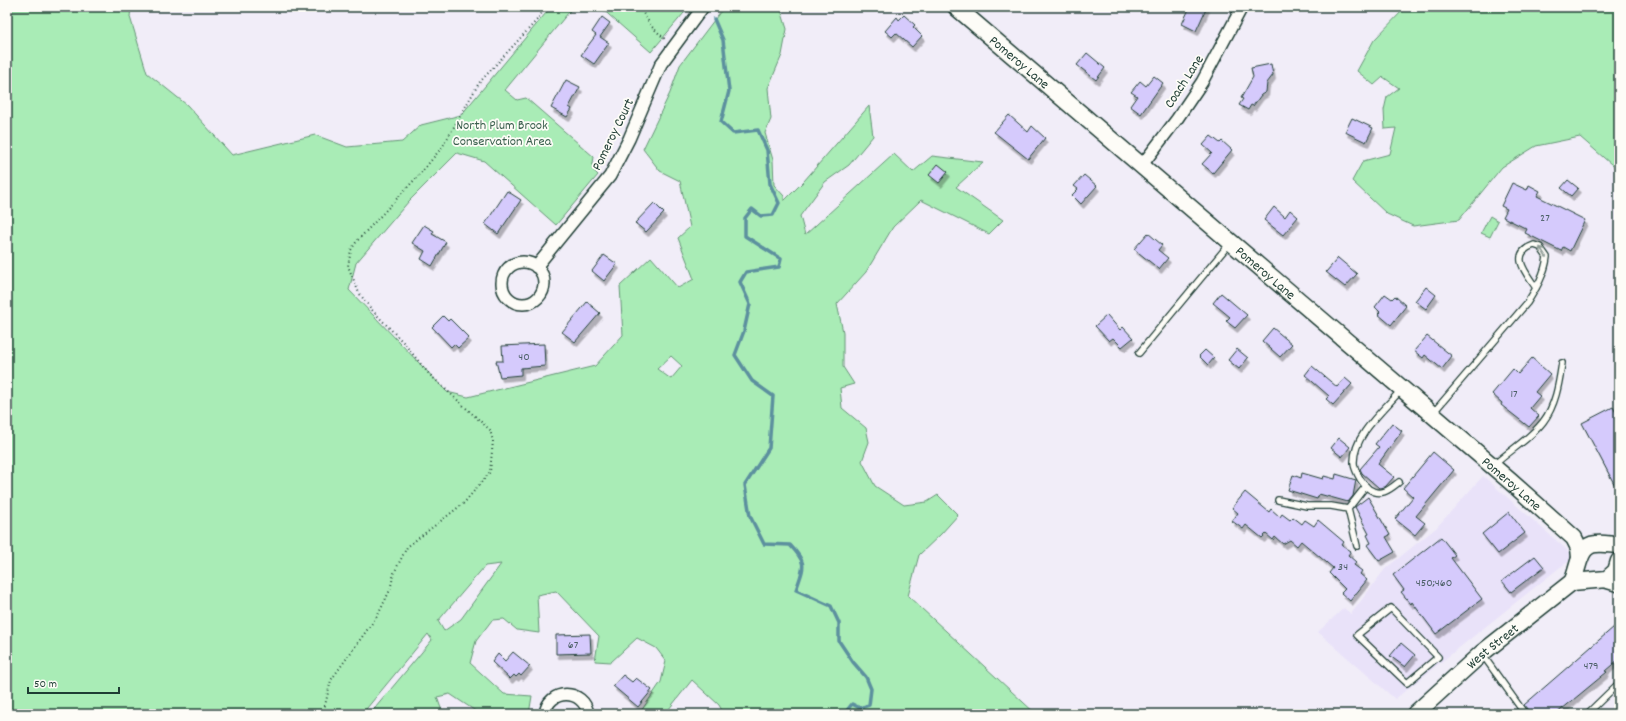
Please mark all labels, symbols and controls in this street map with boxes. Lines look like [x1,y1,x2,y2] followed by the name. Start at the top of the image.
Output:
[984,32,1053,95] street label: Pomeroy Lane
[1160,52,1209,113] street label: Coach Lane
[588,95,640,174] street label: Pomeroy Court
[453,116,552,152] park label: North Plum Brook Conservation Area
[1540,210,1550,227] house number: 27
[1230,242,1299,305] street label: Pomeroy Lane
[1539,247,1548,258] one-way arrow
[518,349,530,366] house number: 40
[1510,386,1518,403] house number: 17
[1476,453,1545,516] street label: Pomeroy Lane
[1338,559,1348,576] house number: 34
[1416,575,1452,592] house number: 450;460
[1463,620,1524,675] street label: West Street
[568,637,579,654] house number: 67
[1583,658,1599,675] house number: 479
[28,669,119,695] scale bar
[34,676,57,693] text: 50 m

